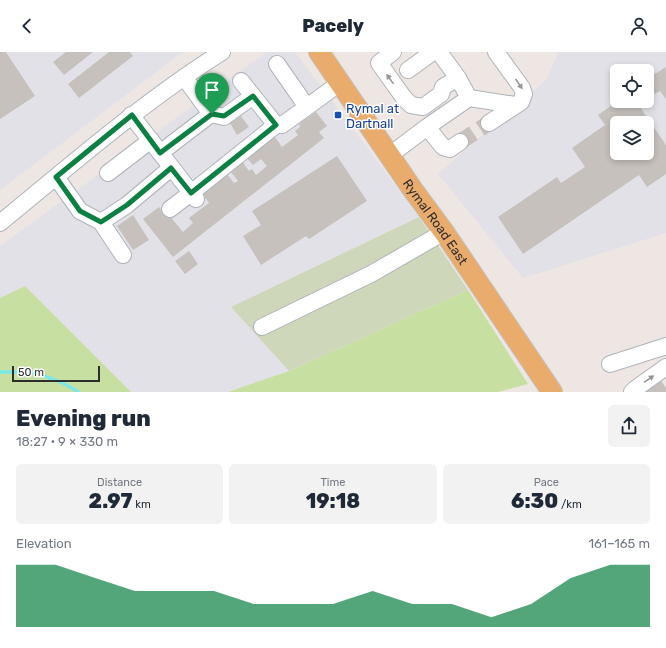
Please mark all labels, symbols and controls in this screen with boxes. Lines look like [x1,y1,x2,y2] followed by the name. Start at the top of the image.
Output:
[16,15,38,37] icon: back
[302,15,364,37] text: Pacely
[628,15,650,37] icon: person
[610,64,654,160] map controls
[610,64,654,108] button: locate
[195,73,229,114] pin
[386,74,394,85] one-way arrow
[201,79,223,101] icon: arrive
[515,79,523,89] one-way arrow
[346,101,399,131] place label: Rymal at Dartnall
[333,110,343,120] marker: Rymal at Dartnall
[610,116,654,160] button: layers
[400,176,471,268] street label: Rymal Road East
[12,364,100,383] scale bar
[18,366,44,379] text: 50 m
[644,375,654,383] one-way arrow
[16,405,151,432] text: Evening run
[608,405,650,447] button: share
[16,434,118,449] text: 18:27 · 9 × 330 m
[97,476,142,489] text: Distance
[321,476,345,489] text: Time
[534,476,559,489] text: Pace
[89,489,133,513] text: 2.97
[306,489,360,513] text: 19:18
[511,489,558,513] text: 6:30
[133,498,151,511] text: km
[558,498,582,511] text: /km
[16,536,72,551] text: Elevation
[588,536,650,551] text: 161–165 m

